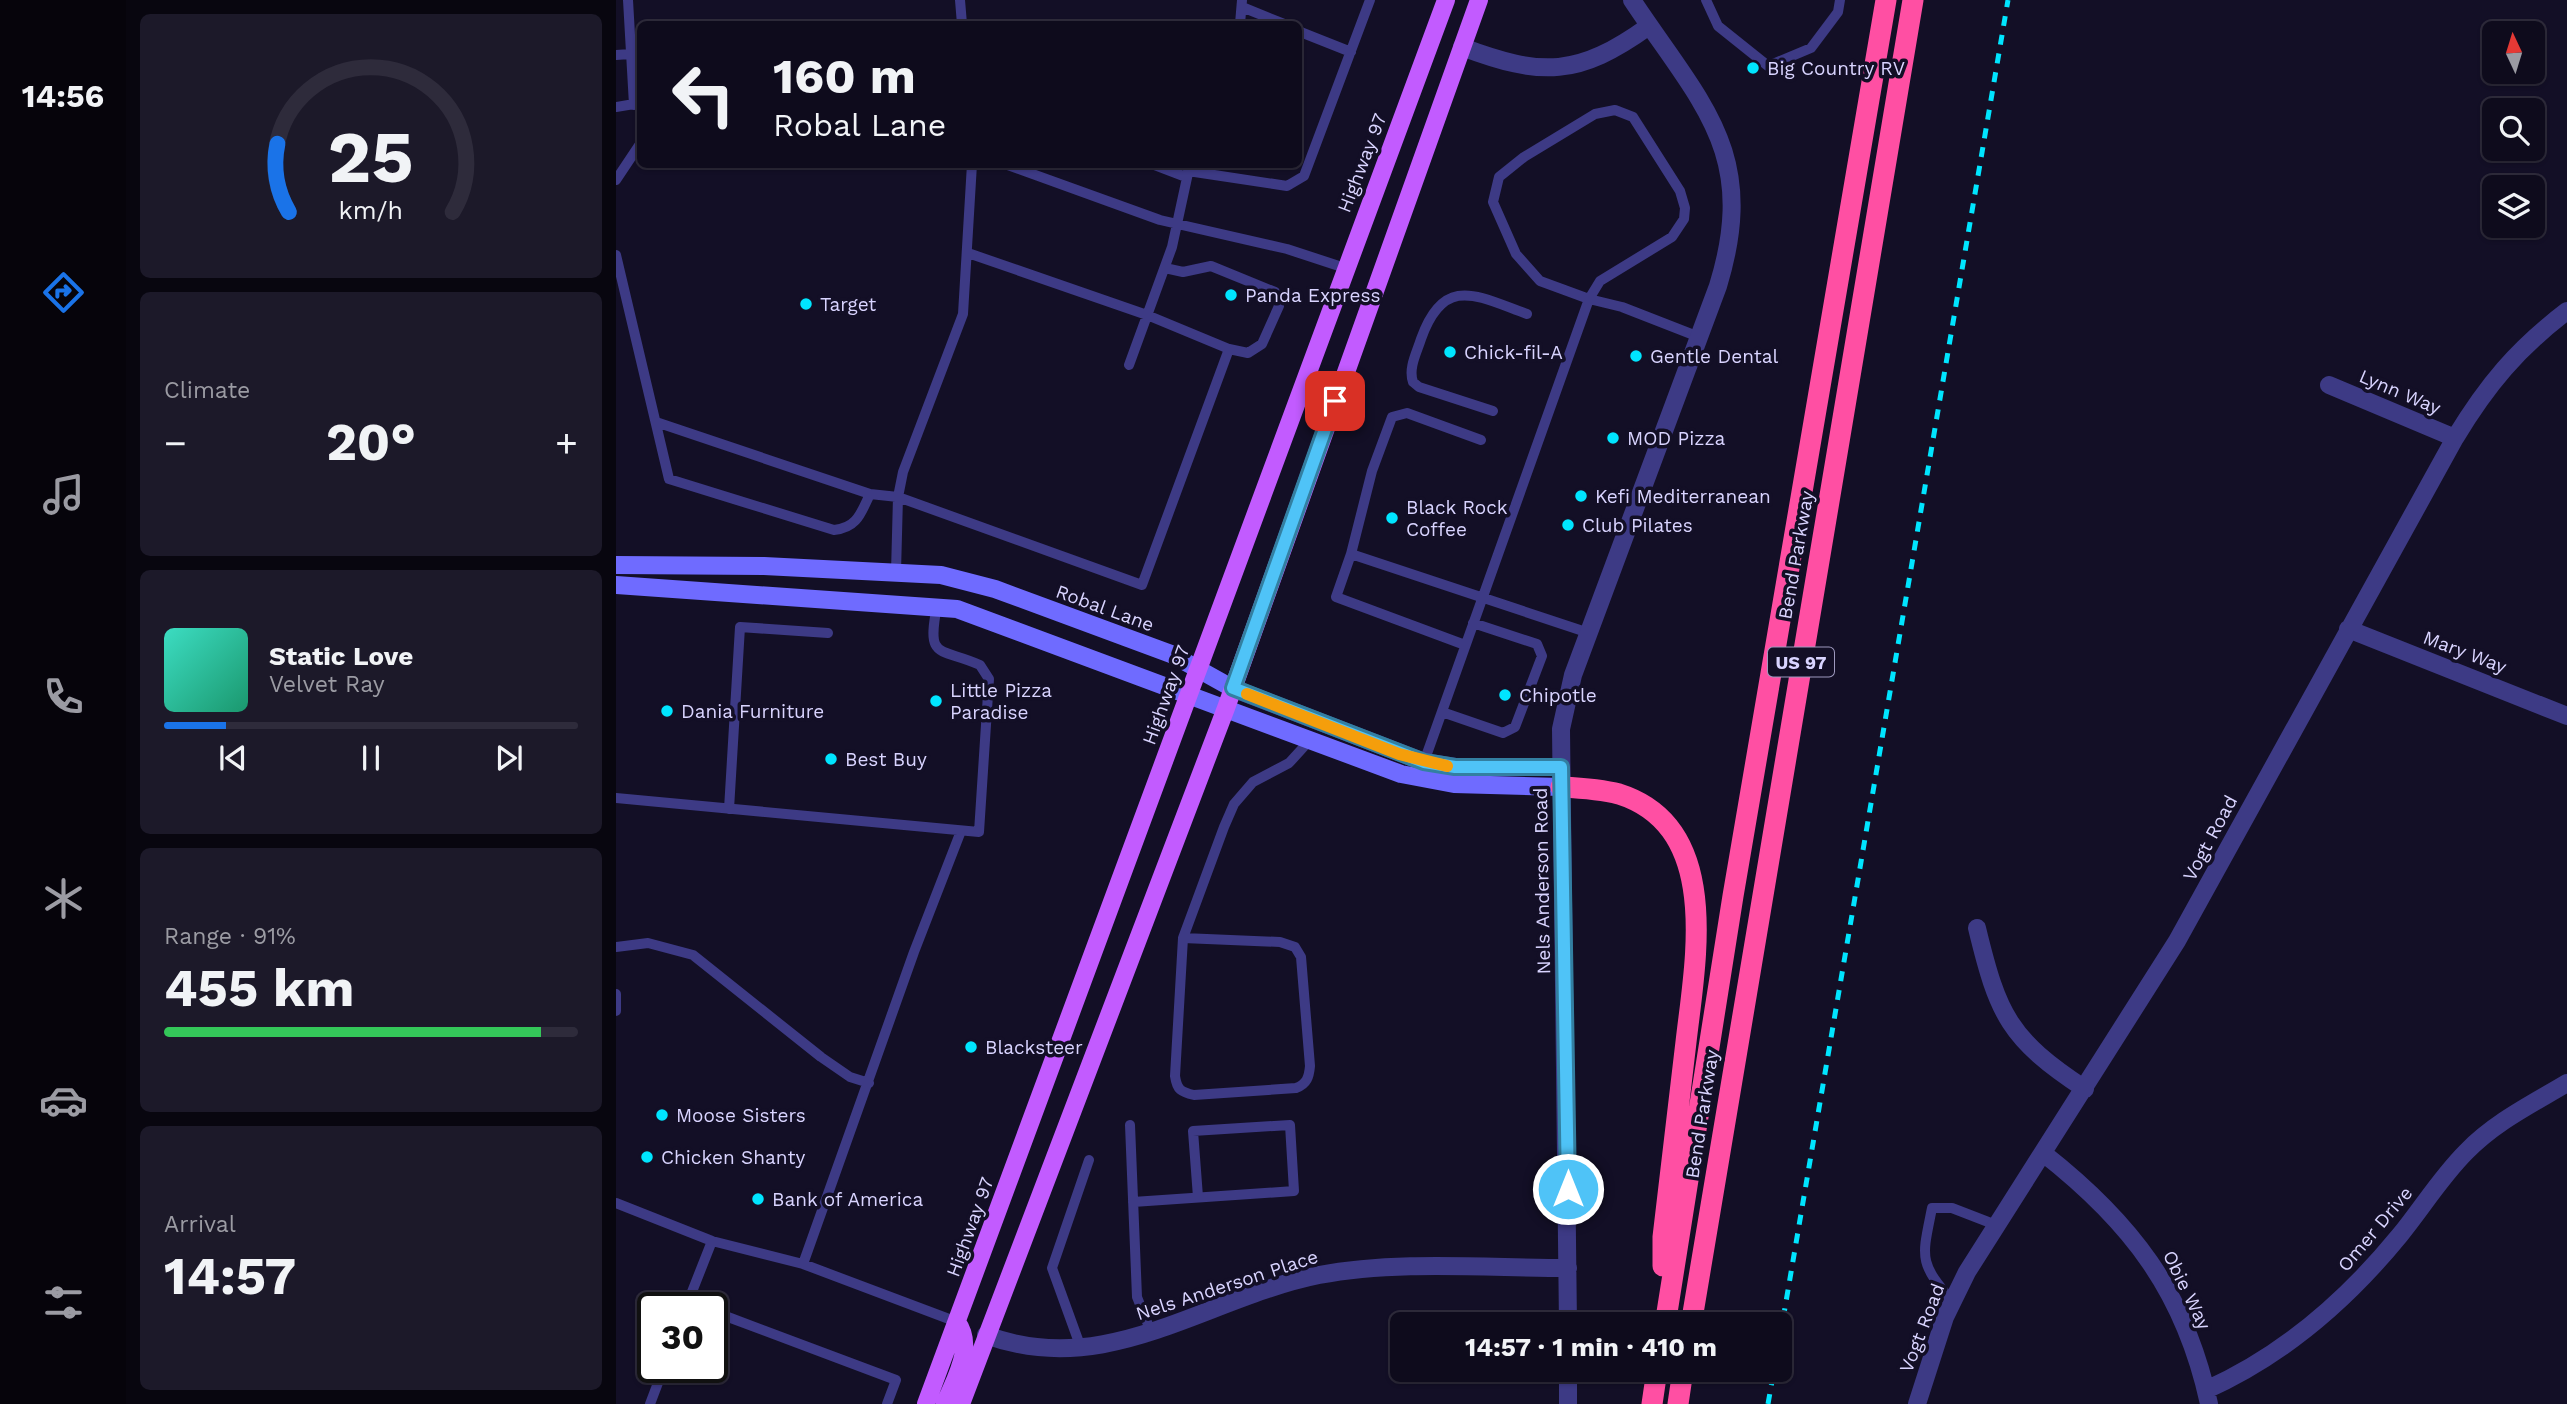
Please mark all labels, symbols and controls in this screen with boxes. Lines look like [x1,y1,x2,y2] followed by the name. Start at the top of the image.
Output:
[2482,21,2544,84] north arrow
[2482,21,2545,238] map controls
[773,47,916,105] text: 160 m
[658,49,749,140] icon: left
[1767,57,1905,80] place label: Big Country RV
[1745,60,1761,76] marker: Big Country RV
[22,77,104,115] text: 14:56
[2482,98,2545,161] button: search
[773,106,946,144] text: Robal Lane
[1333,110,1391,216] street label: Highway 97
[328,114,414,200] text: 25
[2482,175,2545,238] button: layers
[339,196,403,225] text: km/h
[39,268,88,317] icon: directions
[1245,284,1380,307] place label: Panda Express
[1223,287,1239,303] marker: Panda Express
[820,293,876,316] place label: Target
[798,296,814,312] marker: Target
[1464,341,1563,364] place label: Chick-fil-A
[1442,344,1458,360] marker: Chick-fil-A
[1650,345,1779,368] place label: Gentle Dental
[1628,348,1644,364] marker: Gentle Dental
[2356,365,2444,420] street label: Lynn Way
[1305,371,1365,431] pin
[164,377,250,404] text: Climate
[1316,382,1354,420] icon: arrive
[326,412,416,473] text: 20°
[164,421,187,465] text: −
[555,421,578,465] text: +
[1627,427,1726,450] place label: MOD Pizza
[1605,430,1621,446] marker: MOD Pizza
[39,470,88,519] icon: music
[1595,485,1771,508] place label: Kefi Mediterranean
[1573,488,1589,504] marker: Kefi Mediterranean
[1773,489,1819,621] street label: Bend Parkway
[1406,496,1508,541] place label: Black Rock Coffee
[1384,510,1400,526] marker: Black Rock Coffee
[1582,514,1693,537] place label: Club Pilates
[1560,517,1576,533] marker: Club Pilates
[1053,580,1157,636] street label: Robal Lane
[2420,626,2510,678] street label: Mary Way
[269,641,413,671] text: Static Love
[1137,642,1195,748] street label: Highway 97
[1768,648,1834,676] road number: US 97
[269,671,385,698] text: Velvet Ray
[39,672,88,721] icon: phone
[950,679,1052,724] place label: Little Pizza Paradise
[1519,684,1597,707] place label: Chipotle
[1497,687,1513,703] marker: Chipotle
[928,693,944,709] marker: Little Pizza Paradise
[681,700,824,723] place label: Dania Furniture
[659,703,675,719] marker: Dania Furniture
[214,739,252,777] icon: previous
[352,739,390,777] icon: pause
[490,739,528,777] icon: next
[845,748,927,771] place label: Best Buy
[823,751,839,767] marker: Best Buy
[1529,787,1555,975] street label: Nels Anderson Road
[2178,791,2242,885] street label: Vogt Road
[39,874,88,923] icon: climate
[164,923,296,950] text: Range · 91%
[164,958,354,1019] text: 455 km
[985,1036,1083,1059] place label: Blacksteer
[963,1039,979,1055] marker: Blacksteer
[1680,1048,1724,1180] street label: Bend Parkway
[39,1076,88,1125] icon: car
[676,1104,806,1127] place label: Moose Sisters
[654,1107,670,1123] marker: Moose Sisters
[661,1146,805,1169] place label: Chicken Shanty
[639,1149,655,1165] marker: Chicken Shanty
[1531,1152,1605,1226] position arrow
[941,1174,999,1280] street label: Highway 97
[2333,1182,2417,1276] street label: Omer Drive
[772,1188,923,1211] place label: Bank of America
[750,1191,766,1207] marker: Bank of America
[164,1211,236,1238] text: Arrival
[1133,1245,1321,1325] street label: Nels Anderson Place
[164,1246,296,1307] text: 14:57
[2158,1247,2216,1334] street label: Obie Way
[39,1278,88,1327] icon: filters
[1894,1280,1950,1376] street label: Vogt Road
[637,1292,728,1383] speed limit sign: 30
[1465,1332,1717,1362] text: 14:57 · 1 min · 410 m

